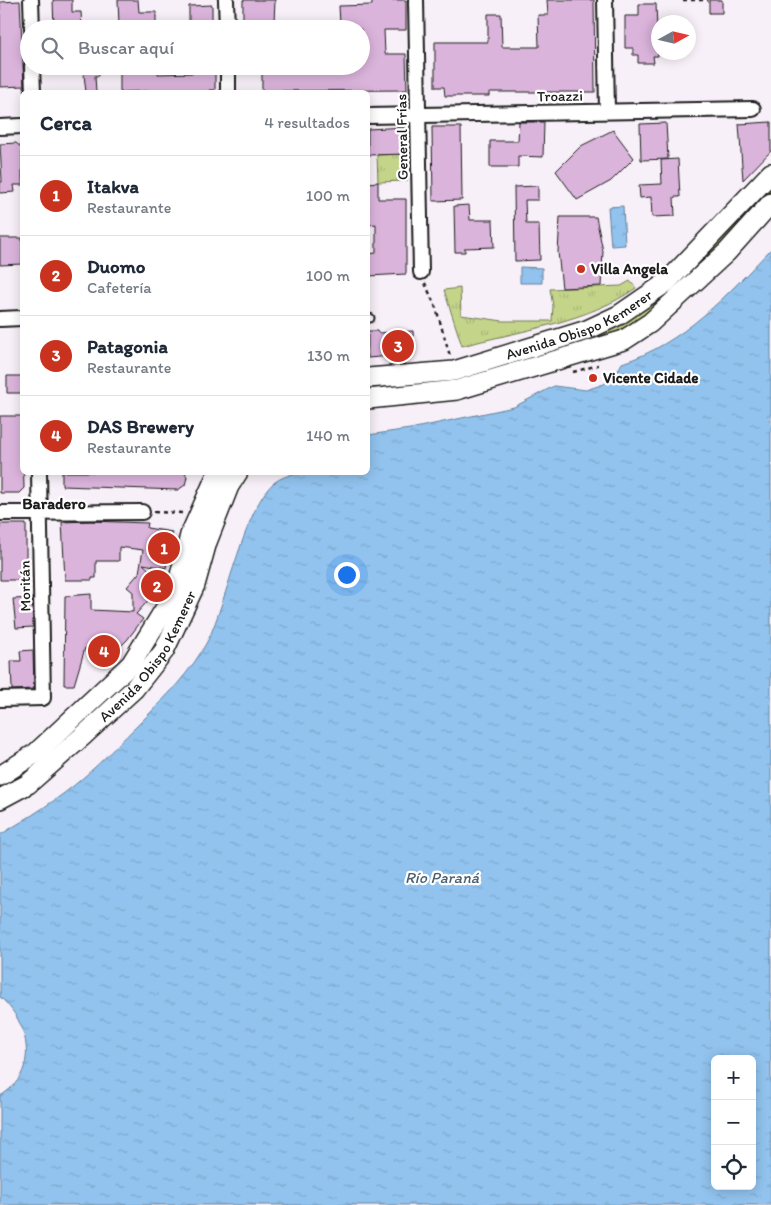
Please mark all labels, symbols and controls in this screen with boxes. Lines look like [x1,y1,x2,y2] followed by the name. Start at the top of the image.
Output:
[651,15,696,60] north arrow
[20,20,370,75] search box
[38,34,66,62] icon: search
[78,36,174,59] text: Buscar aquí
[537,87,583,105] street label: Troazzi
[392,94,412,180] street label: General Frías
[40,110,92,135] text: Cerca
[264,113,350,132] text: 4 resultados
[87,175,139,198] text: Itakva
[52,186,60,205] text: 1
[306,186,350,205] text: 100 m
[87,198,171,217] text: Restaurante
[87,255,145,278] text: Duomo
[591,260,668,279] place label: Villa Angela
[575,263,587,275] marker: Villa Angela
[52,266,60,285] text: 2
[306,266,350,285] text: 100 m
[87,278,152,297] text: Cafetería
[504,286,656,364] street label: Avenida Obispo Kemerer
[382,327,414,365] pin: 3
[87,335,168,358] text: Patagonia
[52,346,60,365] text: 3
[307,346,350,365] text: 130 m
[87,358,171,377] text: Restaurante
[603,369,698,387] place label: Vicente Cidade
[587,372,599,384] marker: Vicente Cidade
[87,415,194,438] text: DAS Brewery
[51,426,61,445] text: 4
[306,426,350,445] text: 140 m
[87,438,171,457] text: Restaurante
[22,494,86,513] district label: Baradero
[148,529,180,567] pin: 1
[16,560,34,612] street label: Moritán
[334,562,360,588] your location
[141,567,173,605] pin: 2
[95,588,200,726] street label: Avenida Obispo Kemerer
[88,632,120,670] pin: 4
[405,868,480,887] water label: Río Paraná
[711,1055,756,1190] map controls
[711,1055,756,1100] button: +
[711,1100,756,1145] button: −
[711,1145,756,1190] button: locate

